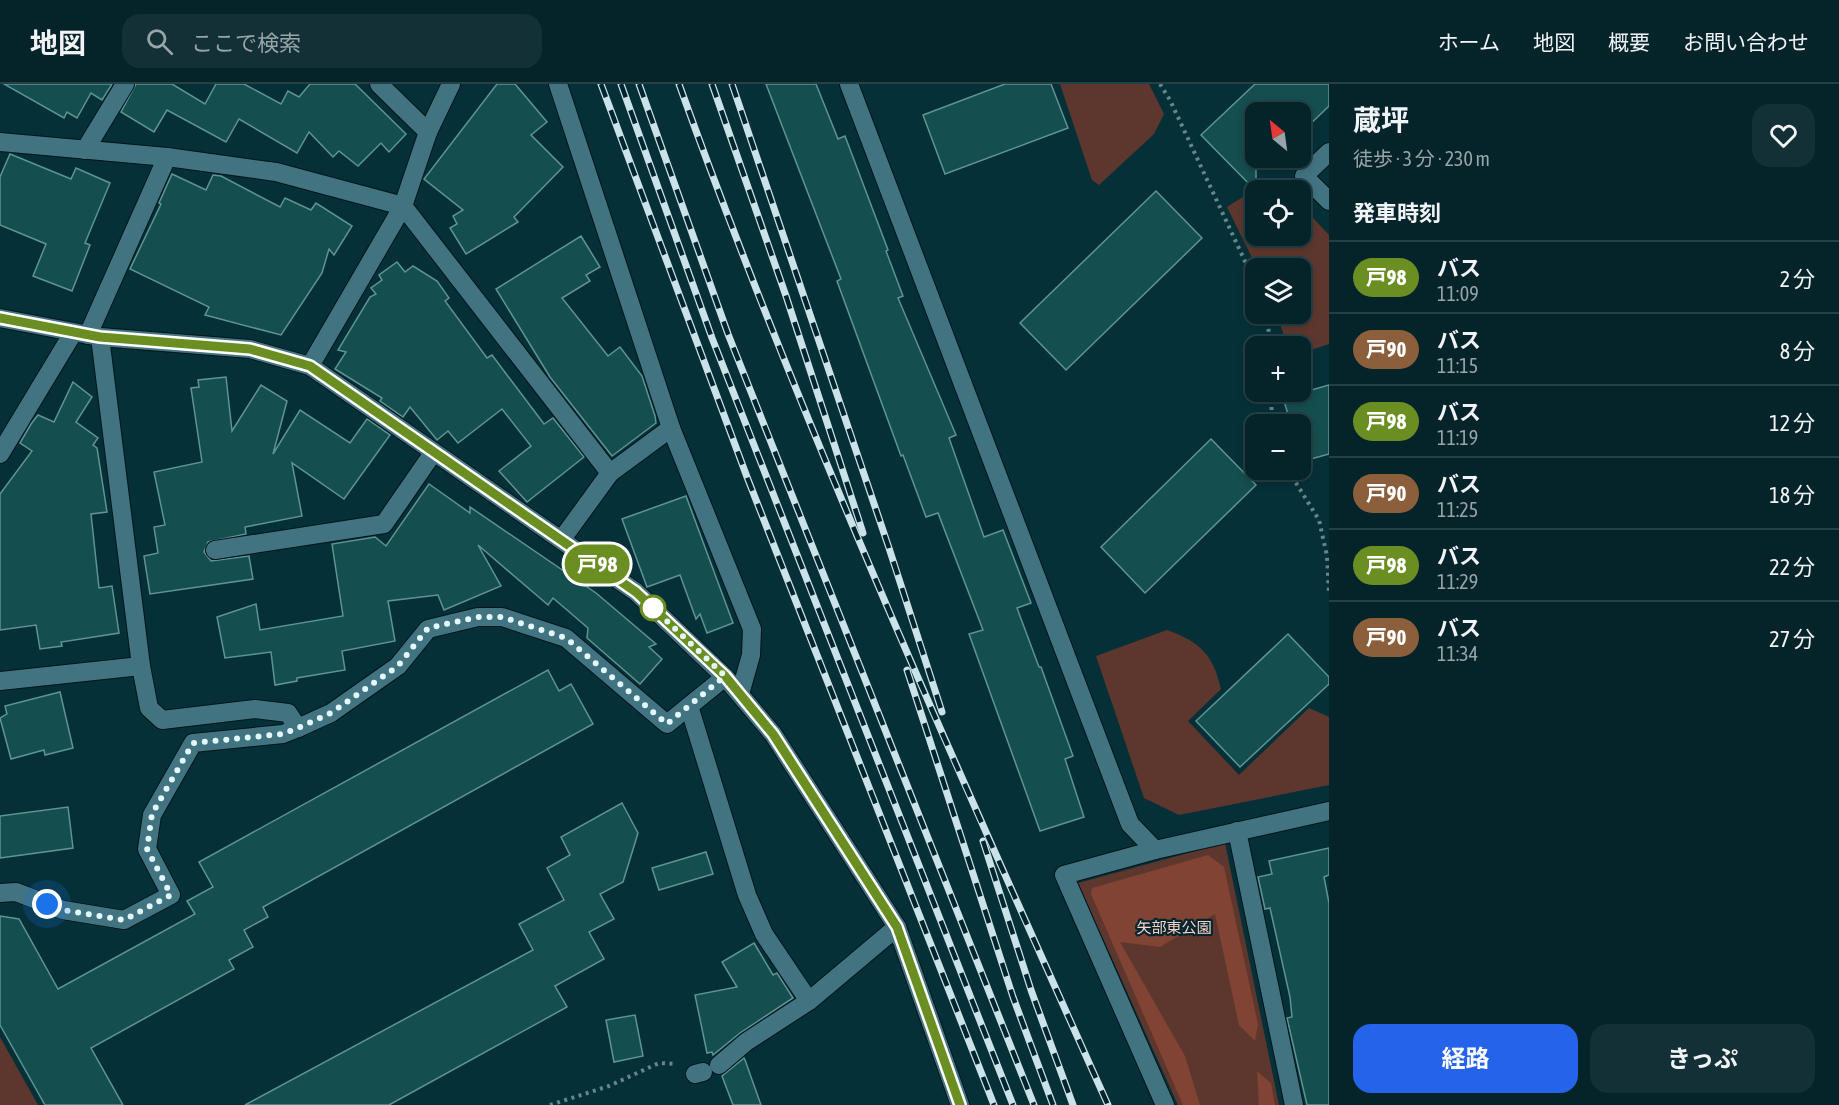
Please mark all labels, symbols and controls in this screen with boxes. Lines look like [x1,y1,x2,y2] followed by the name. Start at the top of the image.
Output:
[122,14,542,68] search box
[143,25,176,58] icon: search
[30,27,86,59] text: 地図
[191,30,301,56] text: ここで検索
[1438,30,1500,54] text: ホーム
[1533,30,1575,54] text: 地図
[1608,30,1650,54] text: 概要
[1683,30,1809,54] text: お問い合わせ
[1245,102,1311,168] north arrow
[1245,102,1311,480] map controls
[1353,104,1409,136] text: 蔵坪
[1752,104,1815,167] button: heart
[1353,147,1490,170] text: 徒歩 · 3 分 · 230 m
[1245,180,1311,246] button: locate
[1353,200,1441,226] text: 発車時刻
[1437,255,1481,281] text: バス
[1245,258,1311,324] button: layers
[1366,265,1406,289] text: 戸98
[1780,266,1815,292] text: 2 分
[1437,282,1479,305] text: 11:09
[1437,327,1481,353] text: バス
[1245,336,1311,402] button: +
[1366,337,1406,361] text: 戸90
[1780,338,1815,364] text: 8 分
[1437,354,1478,377] text: 11:15
[1437,399,1481,425] text: バス
[1366,409,1406,433] text: 戸98
[1769,410,1815,436] text: 12 分
[1245,414,1311,480] button: −
[1437,426,1478,449] text: 11:19
[1437,471,1481,497] text: バス
[1366,481,1406,505] text: 戸90
[1769,482,1815,508] text: 18 分
[1437,498,1478,521] text: 11:25
[1437,543,1481,569] text: バス
[562,544,632,584] line badge: 戸98
[577,552,617,576] text: 戸98
[1366,553,1406,577] text: 戸98
[1769,554,1815,580] text: 22 分
[1437,570,1478,593] text: 11:29
[640,595,666,621] unlabelled marker
[1437,615,1481,641] text: バス
[1366,625,1406,649] text: 戸90
[1769,626,1815,652] text: 27 分
[1437,642,1478,665] text: 11:34
[32,889,62,919] your location
[1136,919,1212,936] park label: 矢部東公園
[1353,1024,1578,1093] button: 経路
[1590,1024,1815,1093] button: きっぷ

